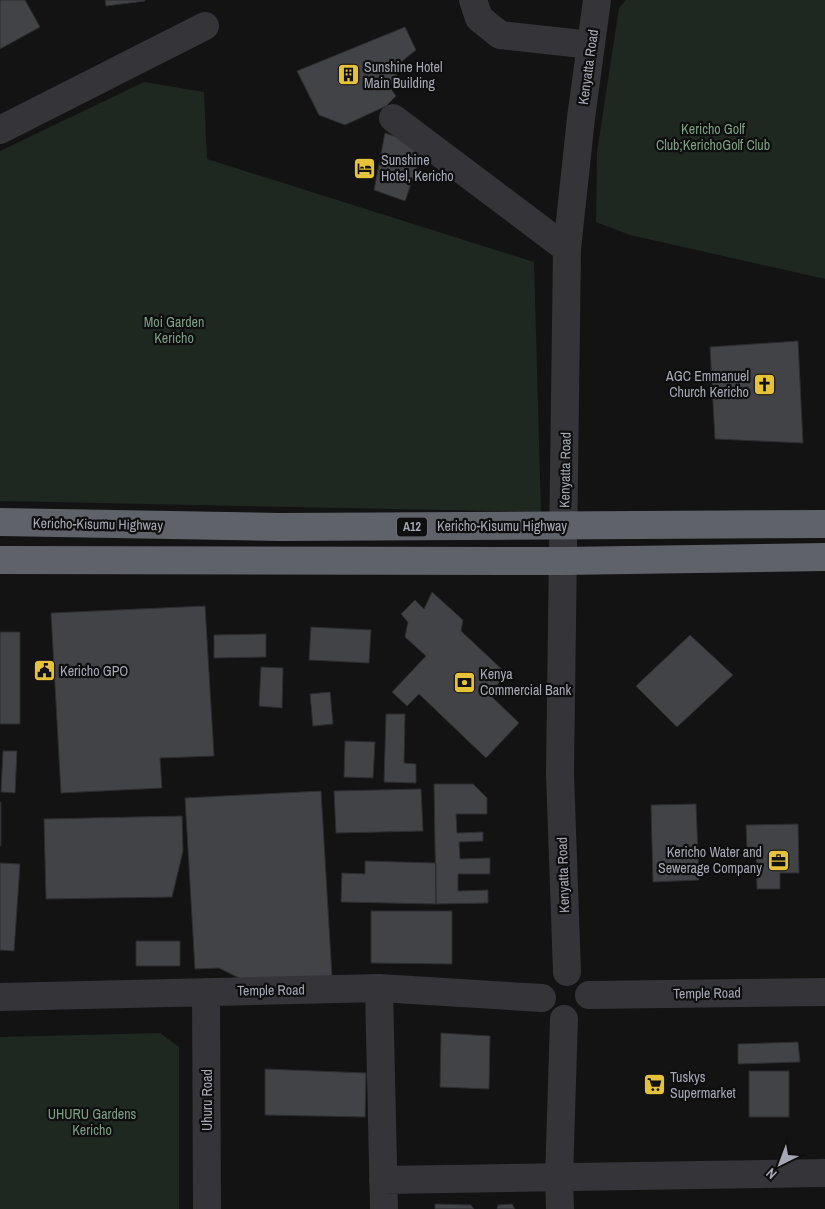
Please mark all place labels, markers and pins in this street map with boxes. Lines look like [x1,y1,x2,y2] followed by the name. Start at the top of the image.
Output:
[364,58,443,92] place label: Sunshine Hotel Main Building
[336,63,360,87] building icon: Sunshine Hotel Main Building
[381,151,454,185] place label: Sunshine Hotel, Kericho
[353,156,377,180] hotel icon: Sunshine Hotel, Kericho
[665,367,749,401] place label: AGC Emmanuel Church Kericho
[753,372,777,396] church icon: AGC Emmanuel Church Kericho
[32,659,56,683] public building icon: Kericho GPO
[60,662,128,680] place label: Kericho GPO
[480,665,571,699] place label: Kenya Commercial Bank
[452,670,476,694] bank icon: Kenya Commercial Bank
[658,843,762,877] place label: Kericho Water and Sewerage Company
[766,848,790,872] office icon: Kericho Water and Sewerage Company
[670,1068,736,1102] place label: Tuskys Supermarket
[642,1073,666,1097] supermarket icon: Tuskys Supermarket

